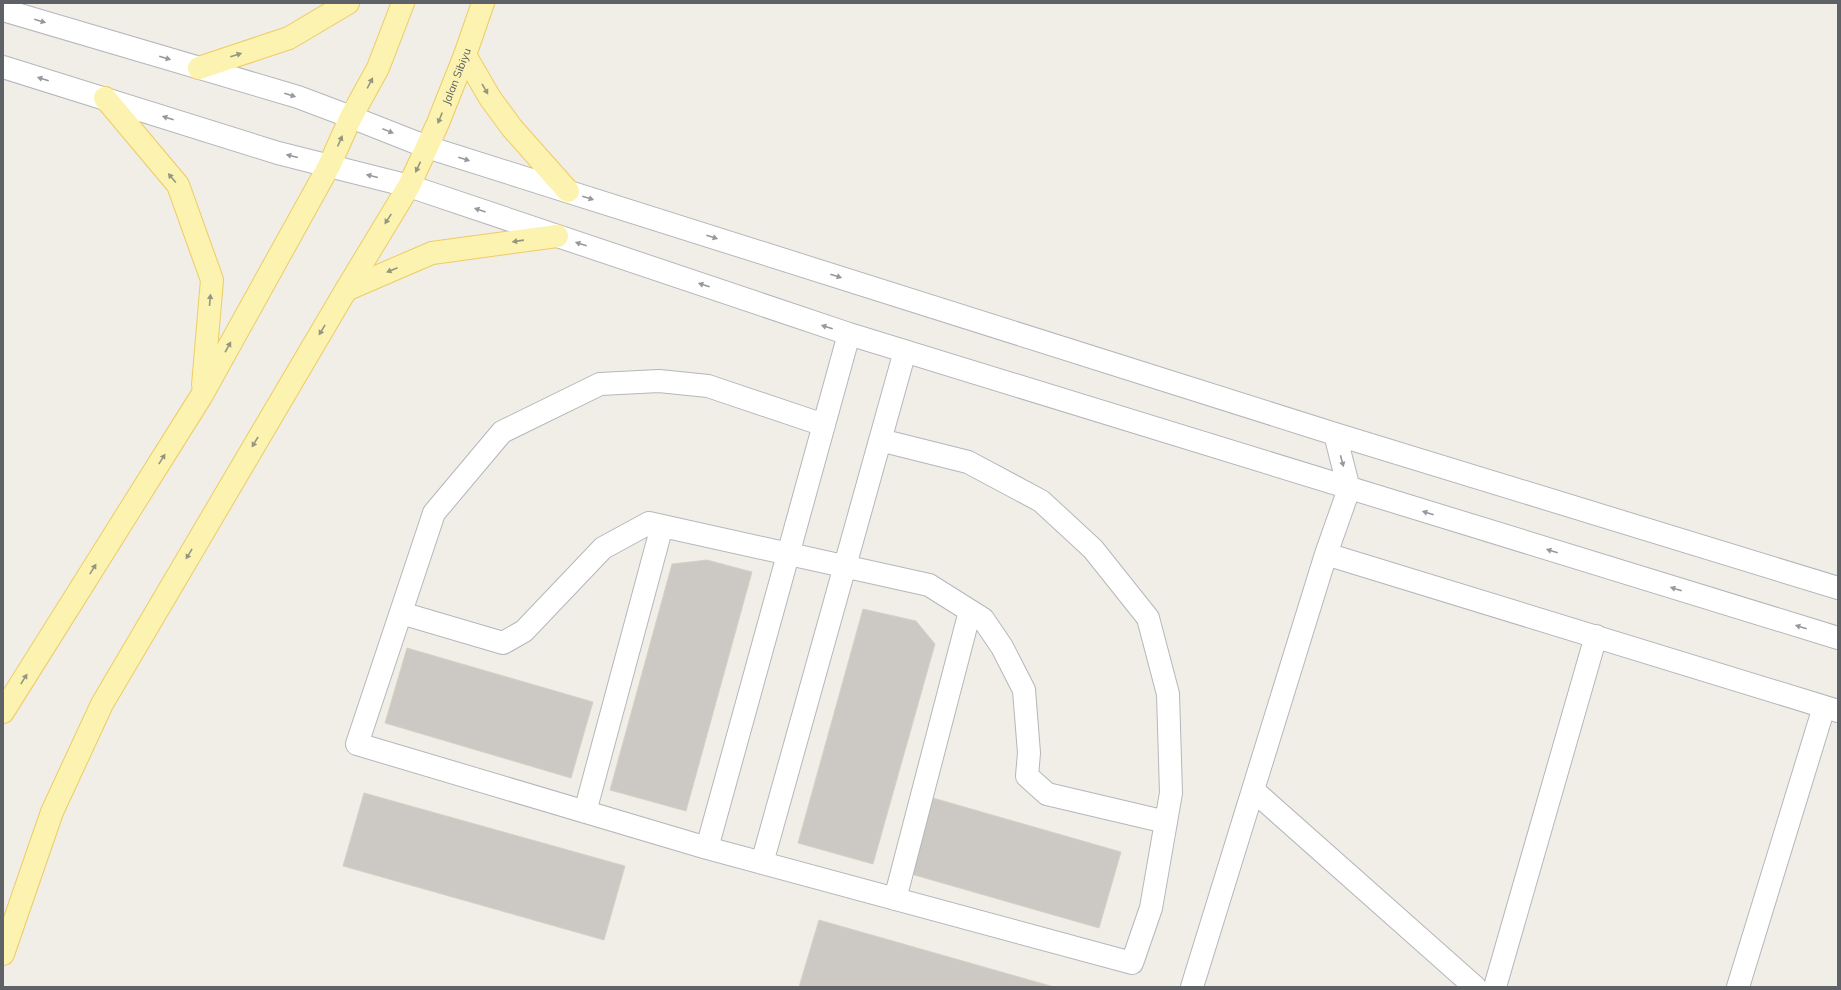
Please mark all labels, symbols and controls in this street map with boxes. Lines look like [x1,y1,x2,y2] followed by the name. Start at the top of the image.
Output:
[35,18,47,24] one-way arrow
[439,46,474,107] street label: Jalan Sibiyu
[231,52,243,58] one-way arrow
[159,55,171,61] one-way arrow
[37,76,49,82] one-way arrow
[367,77,373,88] one-way arrow
[481,83,488,95] one-way arrow
[284,92,296,98] one-way arrow
[437,113,443,124] one-way arrow
[161,115,173,121] one-way arrow
[382,129,394,135] one-way arrow
[338,135,344,147] one-way arrow
[285,153,297,159] one-way arrow
[459,156,471,162] one-way arrow
[415,161,421,172] one-way arrow
[168,173,177,184] one-way arrow
[365,173,378,179] one-way arrow
[583,195,595,201] one-way arrow
[474,207,486,213] one-way arrow
[385,213,392,225] one-way arrow
[707,234,719,240] one-way arrow
[512,238,524,245] one-way arrow
[574,241,586,247] one-way arrow
[387,267,398,273] one-way arrow
[831,273,843,279] one-way arrow
[698,282,710,288] one-way arrow
[207,294,214,306] one-way arrow
[821,323,833,329] one-way arrow
[318,324,325,336] one-way arrow
[225,341,232,353] one-way arrow
[252,436,259,448] one-way arrow
[158,453,165,465] one-way arrow
[1339,455,1345,467] one-way arrow
[1422,510,1434,516] one-way arrow
[186,548,193,560] one-way arrow
[1546,548,1558,554] one-way arrow
[89,563,96,575] one-way arrow
[1670,586,1682,592] one-way arrow
[1794,624,1806,630] one-way arrow
[20,673,27,685] one-way arrow

